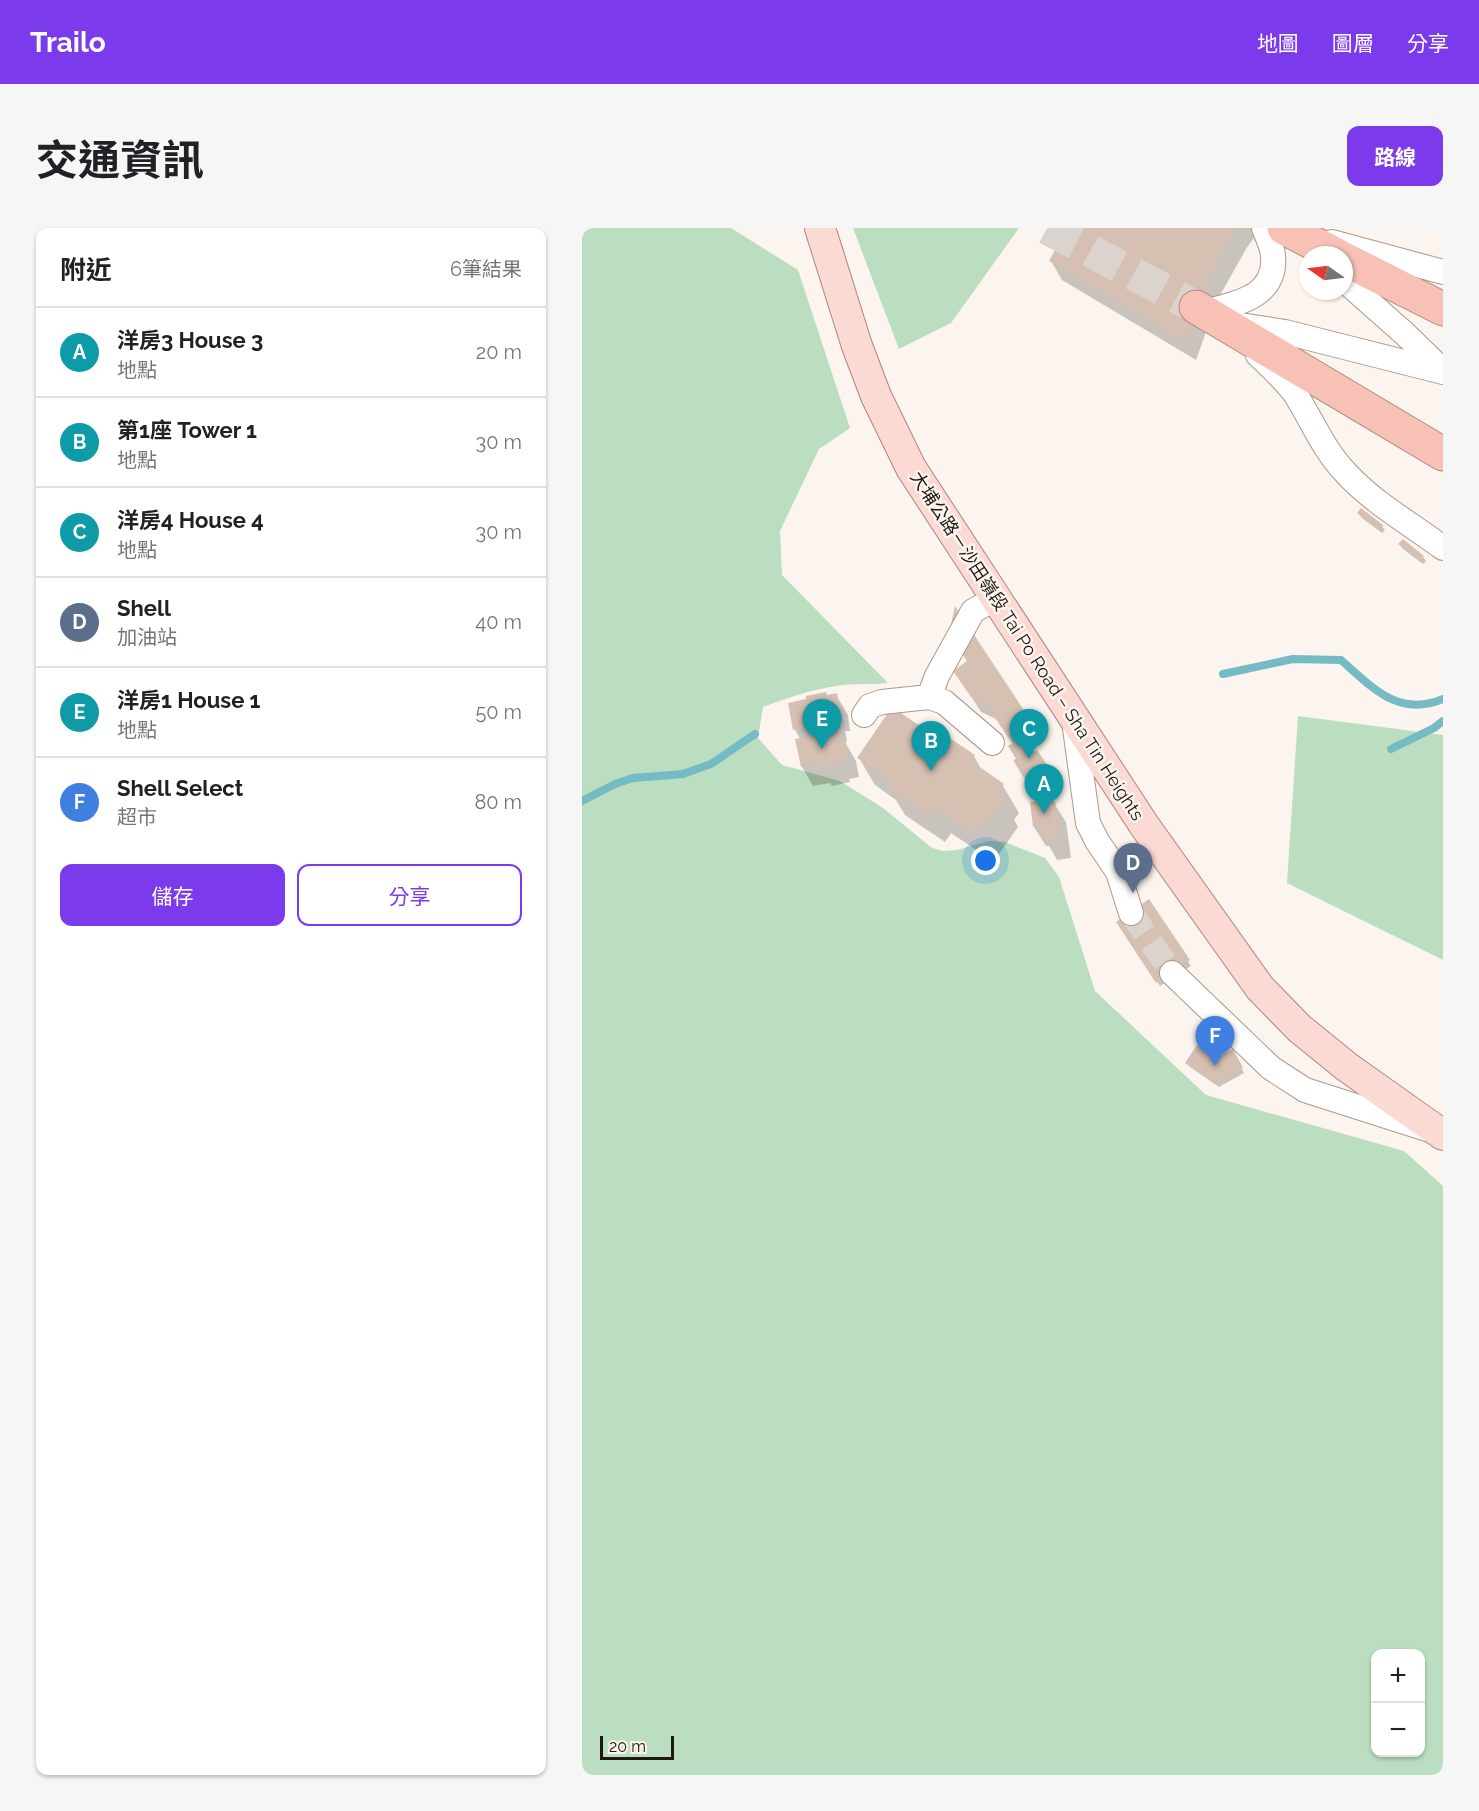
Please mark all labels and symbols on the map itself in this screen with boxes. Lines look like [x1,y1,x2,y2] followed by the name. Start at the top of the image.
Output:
[1299,246,1353,300] north arrow
[906,467,1149,825] street label: 大埔公路－沙田嶺段 Tai Po Road – Sha Tin Heights
[802,700,842,749] pin: E
[1010,710,1048,759] pin: C
[912,722,950,771] pin: B
[1024,764,1064,814] pin: A
[1114,844,1152,893] pin: D
[971,846,1000,875] your location
[1196,1016,1234,1066] pin: F
[600,1733,674,1760] scale bar

